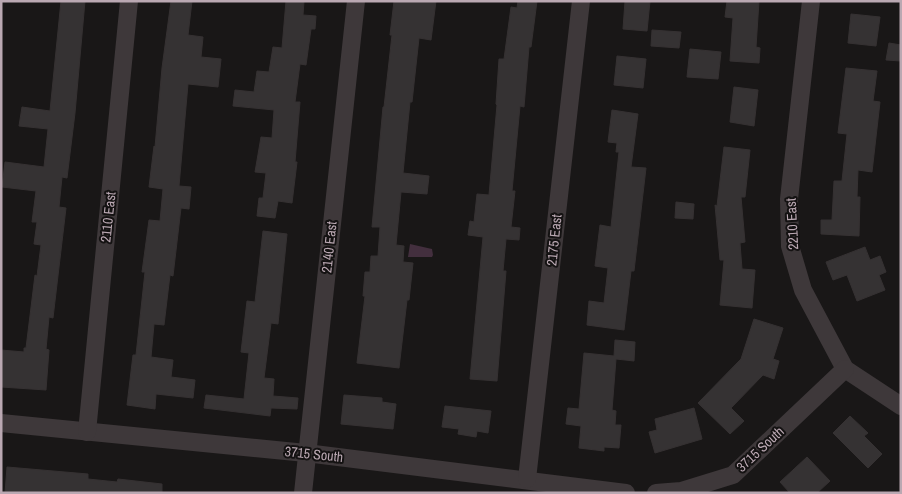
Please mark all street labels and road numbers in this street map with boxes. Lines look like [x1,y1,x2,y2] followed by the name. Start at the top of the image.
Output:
[96,191,120,243] street label: 2110 East
[782,198,802,250] street label: 2210 East
[542,213,566,267] street label: 2175 East
[317,220,341,274] street label: 2140 East
[732,422,788,476] street label: 3715 South
[284,442,344,466] street label: 3715 South

